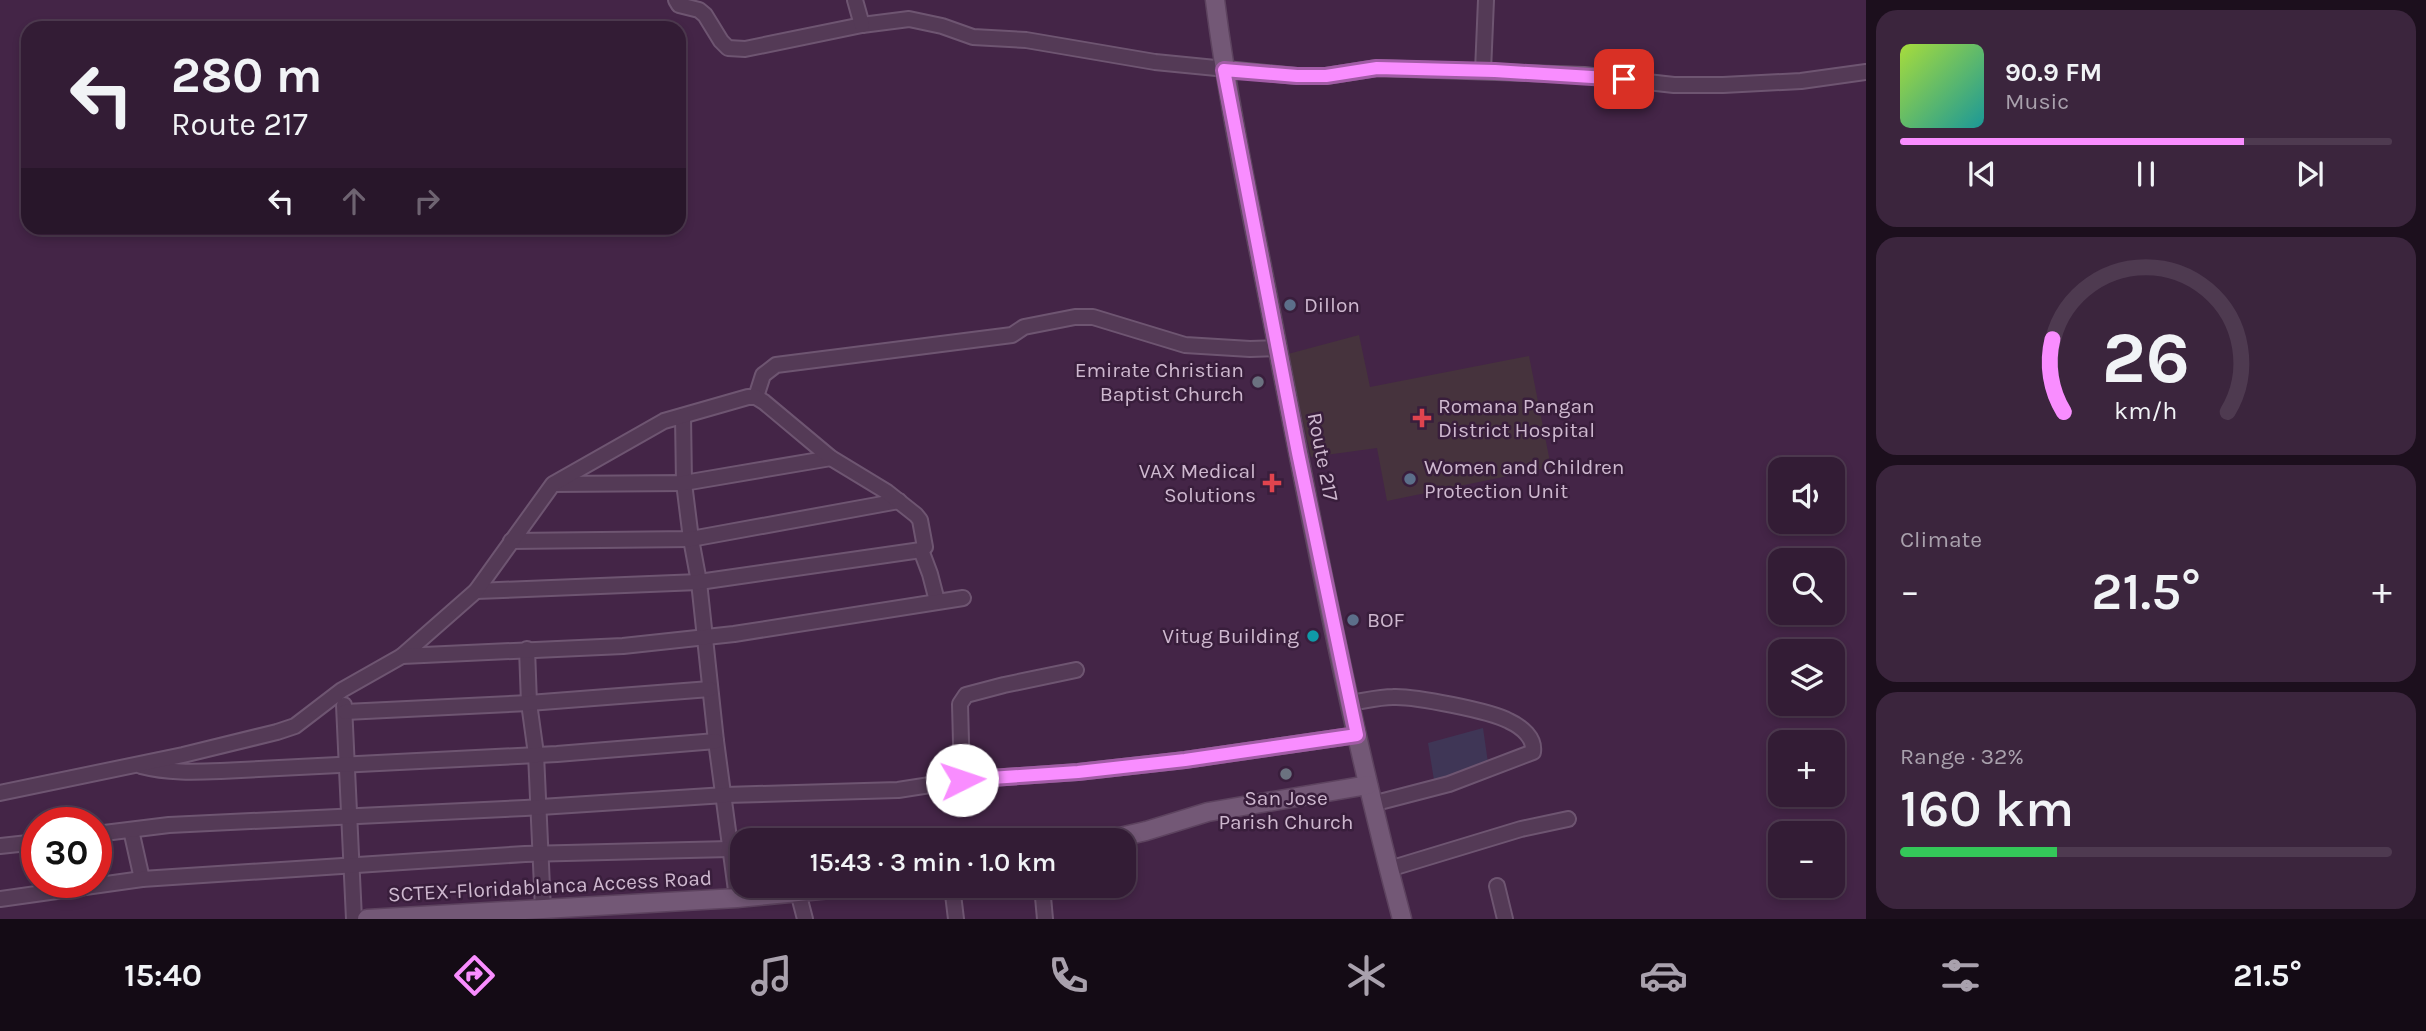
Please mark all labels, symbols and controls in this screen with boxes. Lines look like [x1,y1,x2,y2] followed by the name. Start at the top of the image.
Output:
[171,47,322,104] text: 280 m
[56,49,147,140] icon: left
[1594,49,1654,109] pin
[2005,57,2102,88] text: 90.9 FM
[1605,60,1643,98] icon: arrive
[2005,88,2069,115] text: Music
[171,106,308,143] text: Route 217
[1963,155,2001,193] icon: previous
[2127,155,2165,193] icon: pause
[2291,155,2329,193] icon: next
[262,182,300,220] icon: left
[335,182,373,220] icon: ahead
[408,182,446,220] icon: right
[1304,293,1360,317] place label: Dillon
[1282,297,1298,313] marker: Dillon
[2102,315,2190,400] text: 26
[1075,358,1244,406] place label: Emirate Christian Baptist Church
[1250,374,1266,390] marker: Emirate Christian Baptist Church
[1438,394,1595,442] place label: Romana Pangan District Hospital
[2114,396,2178,425] text: km/h
[1412,408,1432,428] marker: Romana Pangan District Hospital
[1303,411,1343,503] street label: Route 217
[1424,455,1625,503] place label: Women and Children Protection Unit
[1768,457,1845,898] map controls
[1768,457,1845,534] button: sound
[1139,459,1256,507] place label: VAX Medical Solutions
[1402,471,1418,487] marker: Women and Children Protection Unit
[1262,473,1282,493] marker: VAX Medical Solutions
[1900,526,1982,553] text: Climate
[1768,548,1845,625] button: search
[2091,561,2201,622] text: 21.5°
[1900,569,1920,614] text: −
[2372,569,2392,614] text: +
[1367,608,1405,632] place label: BOF
[1345,612,1361,628] marker: BOF
[1162,624,1299,648] place label: Vitug Building
[1305,628,1321,644] marker: Vitug Building
[1768,639,1845,716] button: layers
[1768,730,1845,807] button: +
[925,743,999,817] position arrow
[1900,743,2024,770] text: Range · 32%
[1278,766,1294,782] marker: San Jose Parish Church
[1900,778,2074,839] text: 160 km
[1218,786,1354,834] place label: San Jose Parish Church
[21,807,112,898] speed limit sign: 30
[1768,821,1845,898] button: −
[810,847,1056,878] text: 15:43 · 3 min · 1.0 km
[387,866,713,906] street label: SCTEX-Floridablanca Access Road
[450,951,499,1000] icon: directions
[747,951,796,1000] icon: music
[1044,951,1093,1000] icon: phone
[1342,951,1391,1000] icon: climate
[1639,951,1688,1000] icon: car
[1936,951,1985,1000] icon: filters
[124,957,202,994] text: 15:40
[2233,957,2302,994] text: 21.5°

